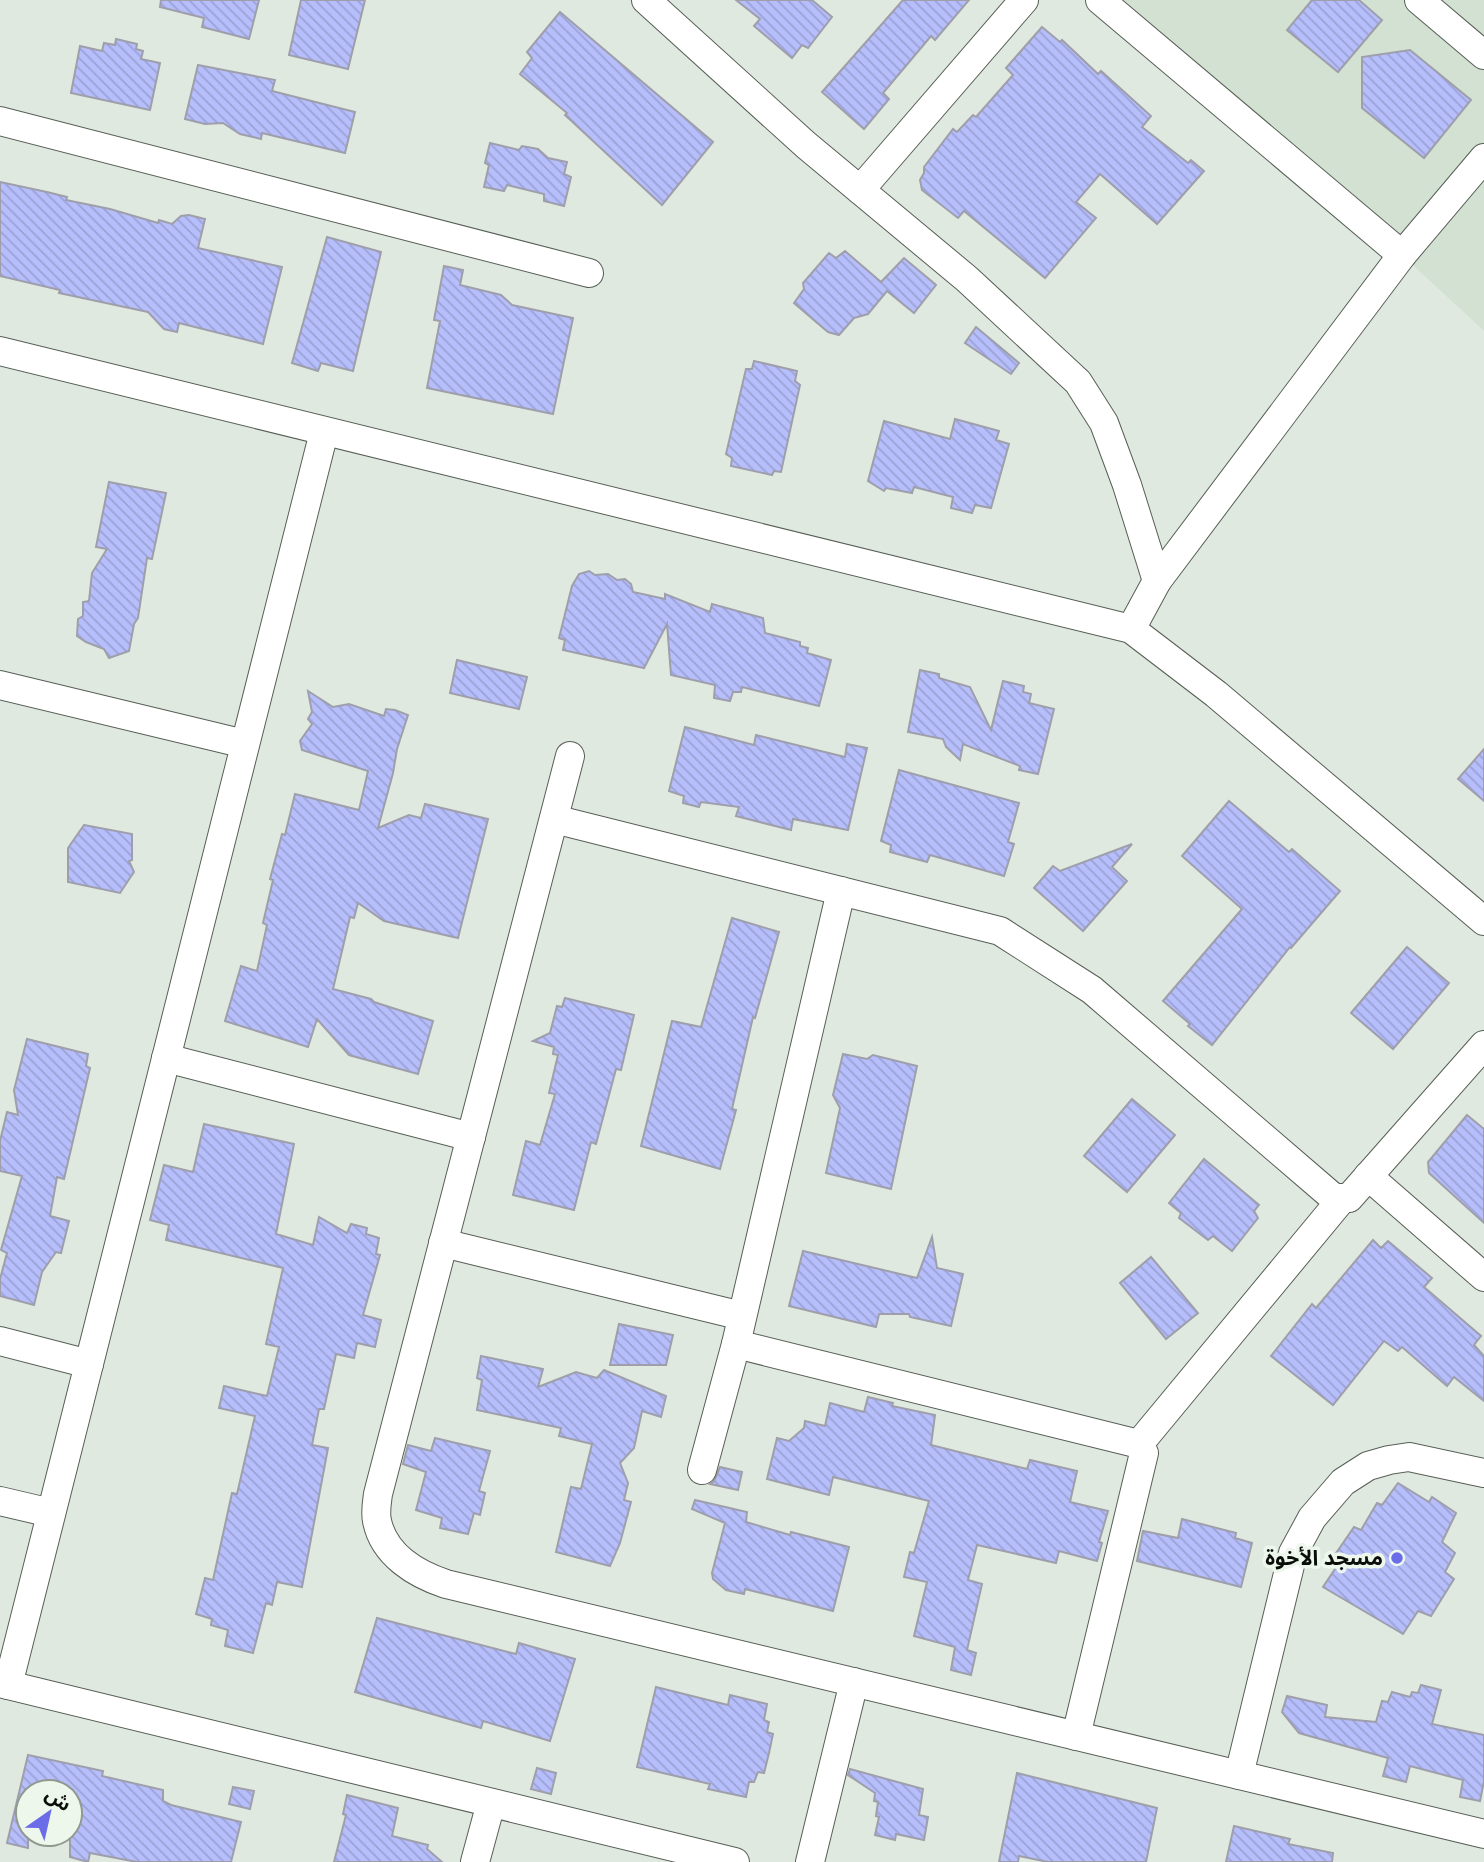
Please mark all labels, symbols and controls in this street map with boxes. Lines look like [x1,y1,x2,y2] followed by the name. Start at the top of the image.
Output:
[1265,1546,1383,1570] place label: مسجد الأخوة
[1389,1550,1405,1566] marker: مسجد الأخوة
[14,1778,84,1848] north arrow
[41,1783,75,1816] text: ش

